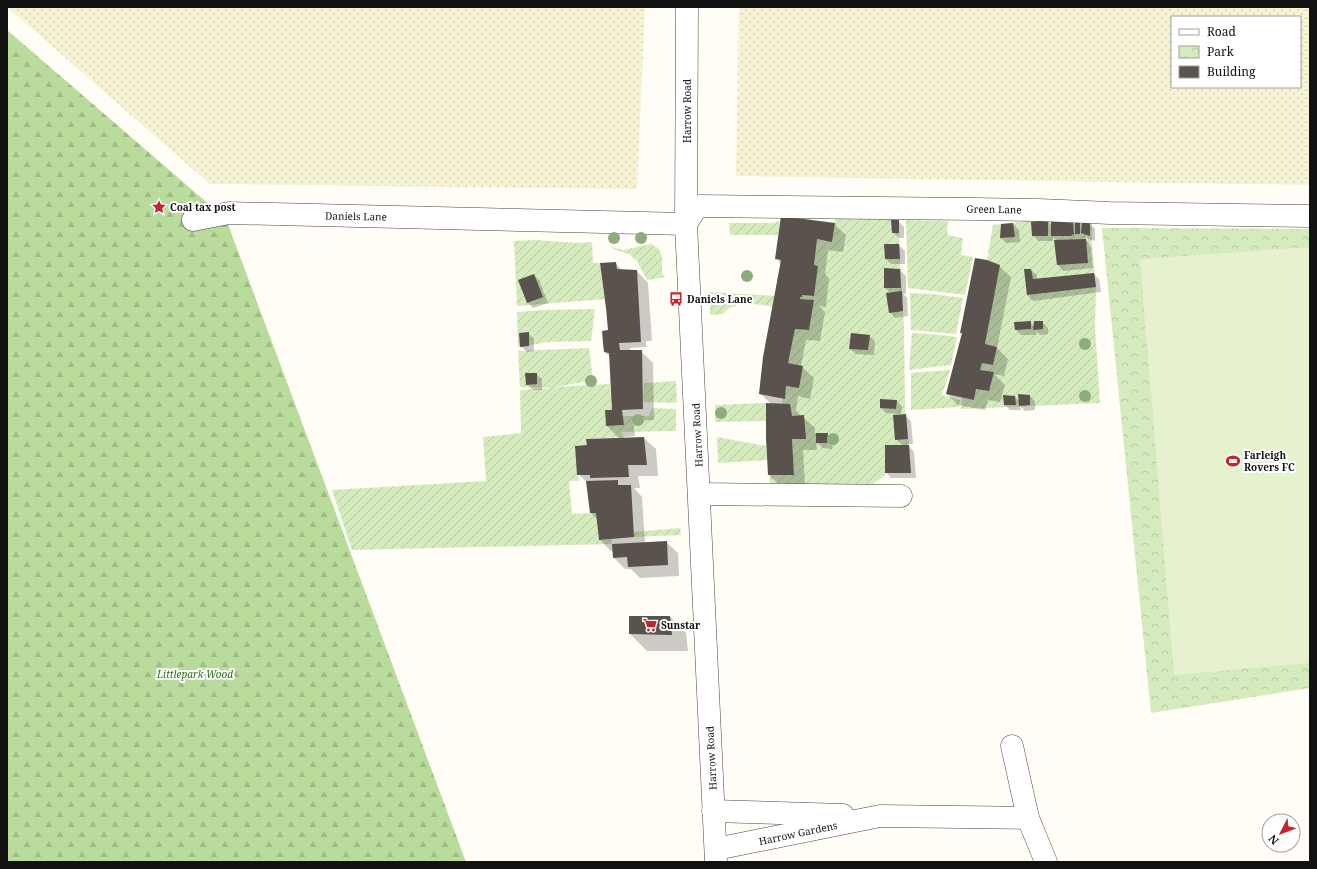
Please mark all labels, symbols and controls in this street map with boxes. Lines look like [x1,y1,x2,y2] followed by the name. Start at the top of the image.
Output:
[1171,16,1301,88] legend
[1207,23,1237,40] text: Road
[1207,43,1235,60] text: Park
[1207,63,1256,80] text: Building
[680,79,694,143] street label: Harrow Road
[151,199,167,215] place icon: Coal tax post
[170,200,236,214] place label: Coal tax post
[966,202,1022,216] street label: Green Lane
[325,208,387,224] street label: Daniels Lane
[668,291,684,307] bus stop icon: Daniels Lane
[687,292,753,306] place label: Daniels Lane
[688,403,706,467] street label: Harrow Road
[1244,448,1295,474] place label: Farleigh Rovers FC
[1225,453,1241,469] sports icon: Farleigh Rovers FC
[642,617,658,633] supermarket icon: Sunstar
[661,618,701,632] place label: Sunstar
[156,667,233,681] park label: Littlepark Wood
[702,726,720,790] street label: Harrow Road
[1261,813,1301,853] north arrow
[757,818,839,848] street label: Harrow Gardens
[1265,832,1282,848] text: N

